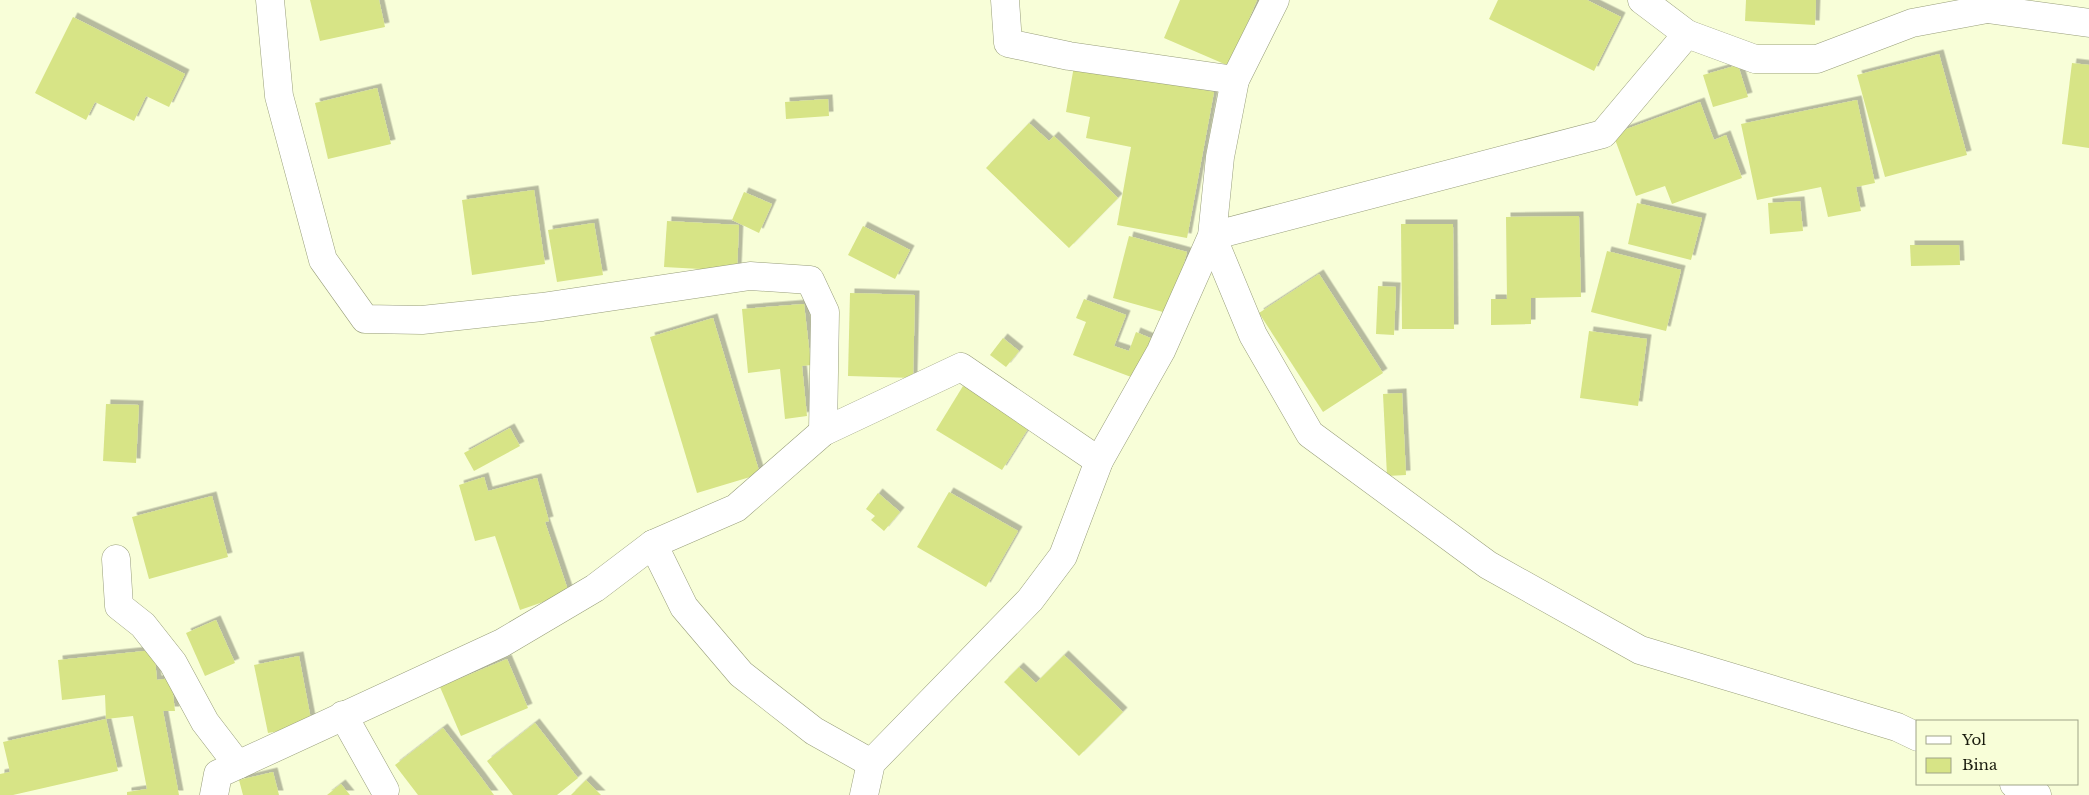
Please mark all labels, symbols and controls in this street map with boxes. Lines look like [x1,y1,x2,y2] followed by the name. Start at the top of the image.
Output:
[1916,720,2079,785] legend
[1961,730,1986,749] text: Yol
[1962,755,1998,774] text: Bina

